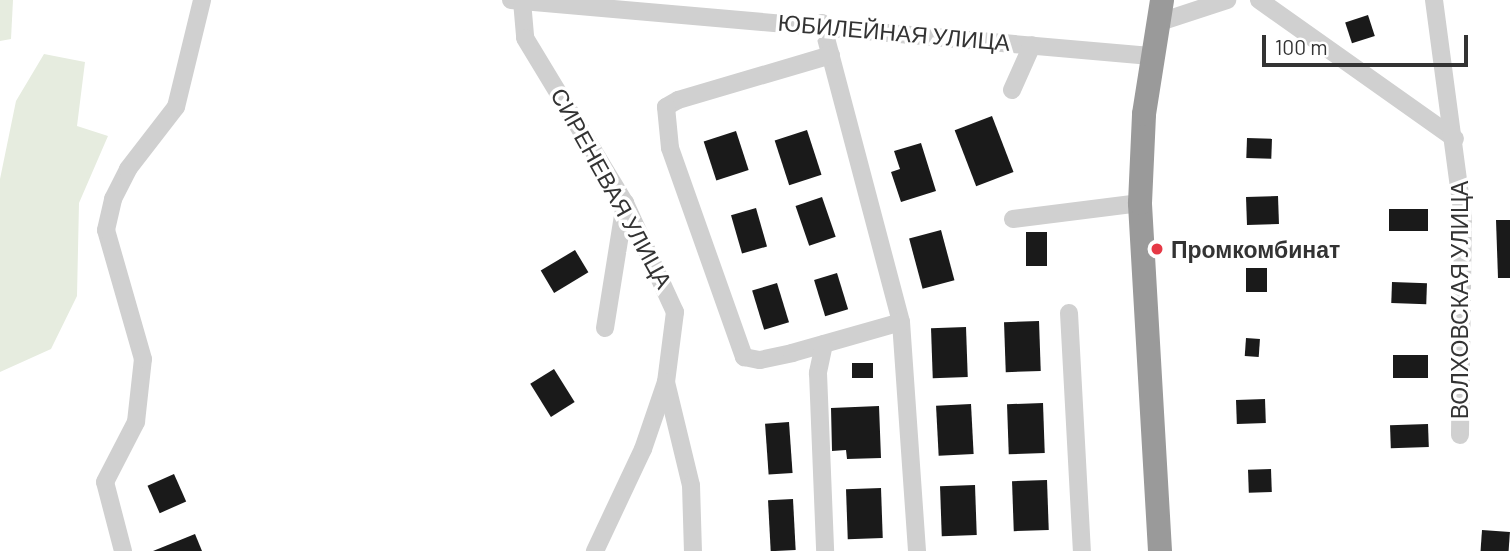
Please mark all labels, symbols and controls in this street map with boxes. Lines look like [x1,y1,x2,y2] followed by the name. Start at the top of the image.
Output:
[777,8,1011,56] street label: ЮБИЛЕЙНАЯ УЛИЦА
[1265,21,1472,65] scale bar
[1275,34,1328,59] text: 100 m
[545,83,679,293] street label: СИРЕНЕВАЯ УЛИЦА
[1445,181,1473,419] street label: ВОЛХОВСКАЯ УЛИЦА
[1171,235,1340,263] place label: Промкомбинат
[1149,241,1165,257] marker: Промкомбинат

